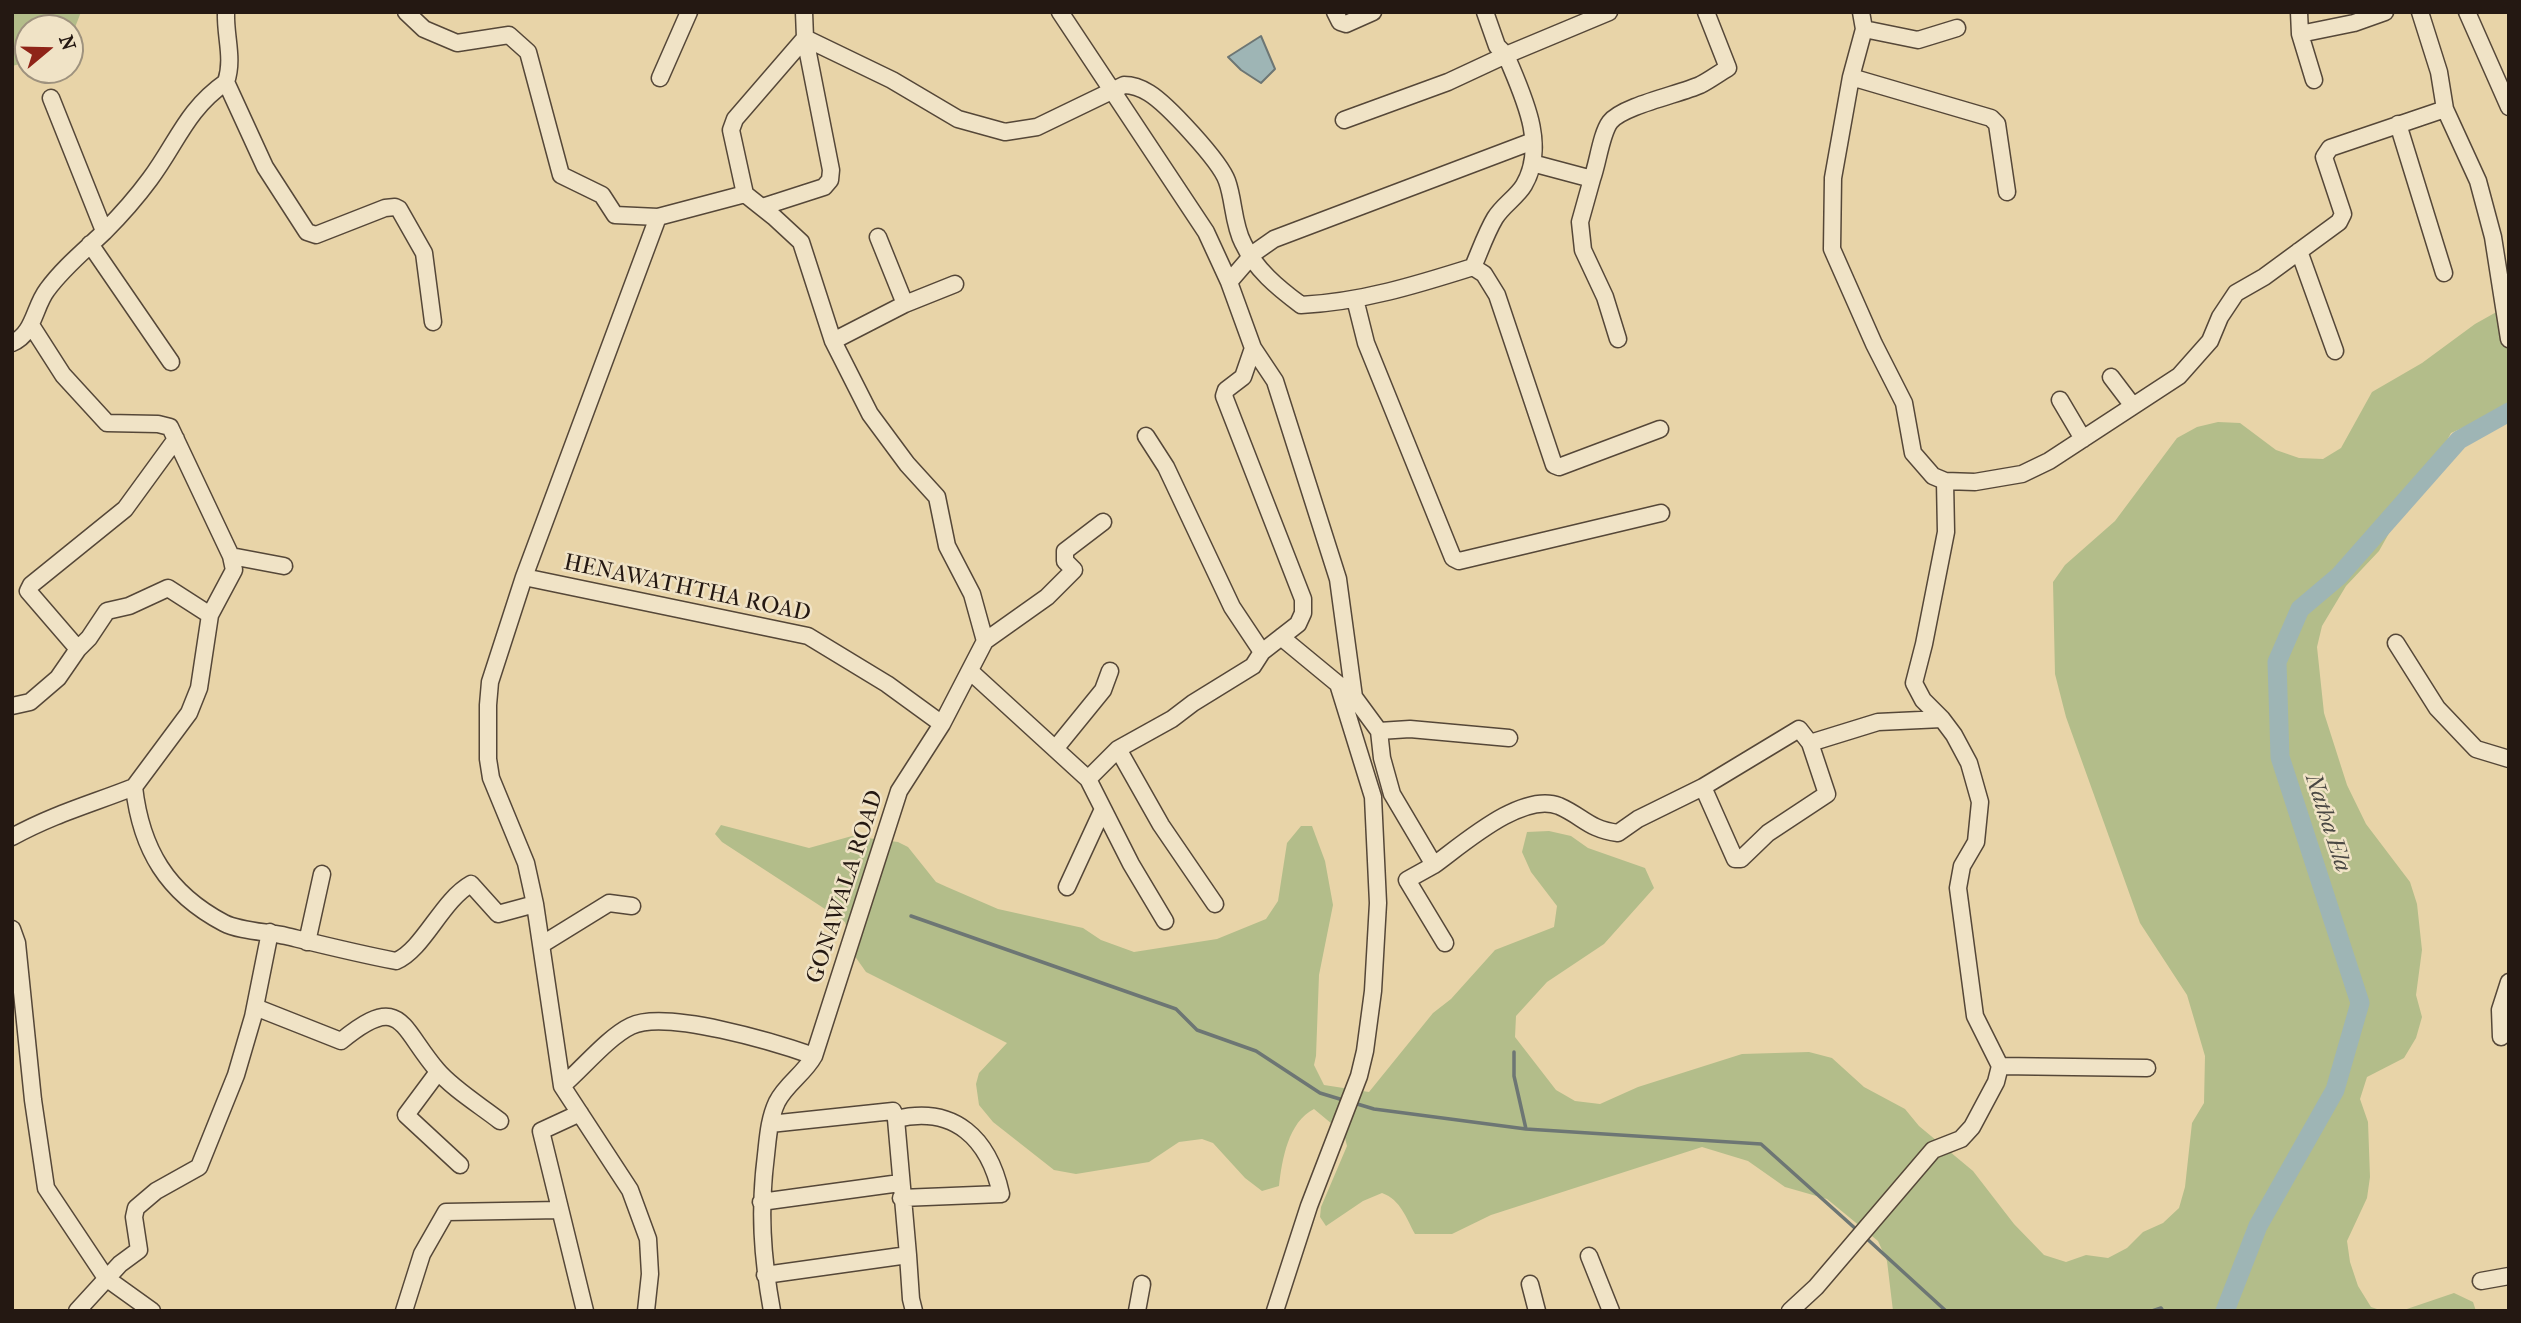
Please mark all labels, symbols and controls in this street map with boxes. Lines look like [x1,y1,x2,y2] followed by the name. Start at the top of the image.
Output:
[14,14,84,84] north arrow
[54,32,80,53] text: N
[561,549,813,629] street label: HENAWATHTHA ROAD
[2298,770,2356,876] water label: Natha Ela
[802,787,890,987] street label: GONAWALA ROAD

